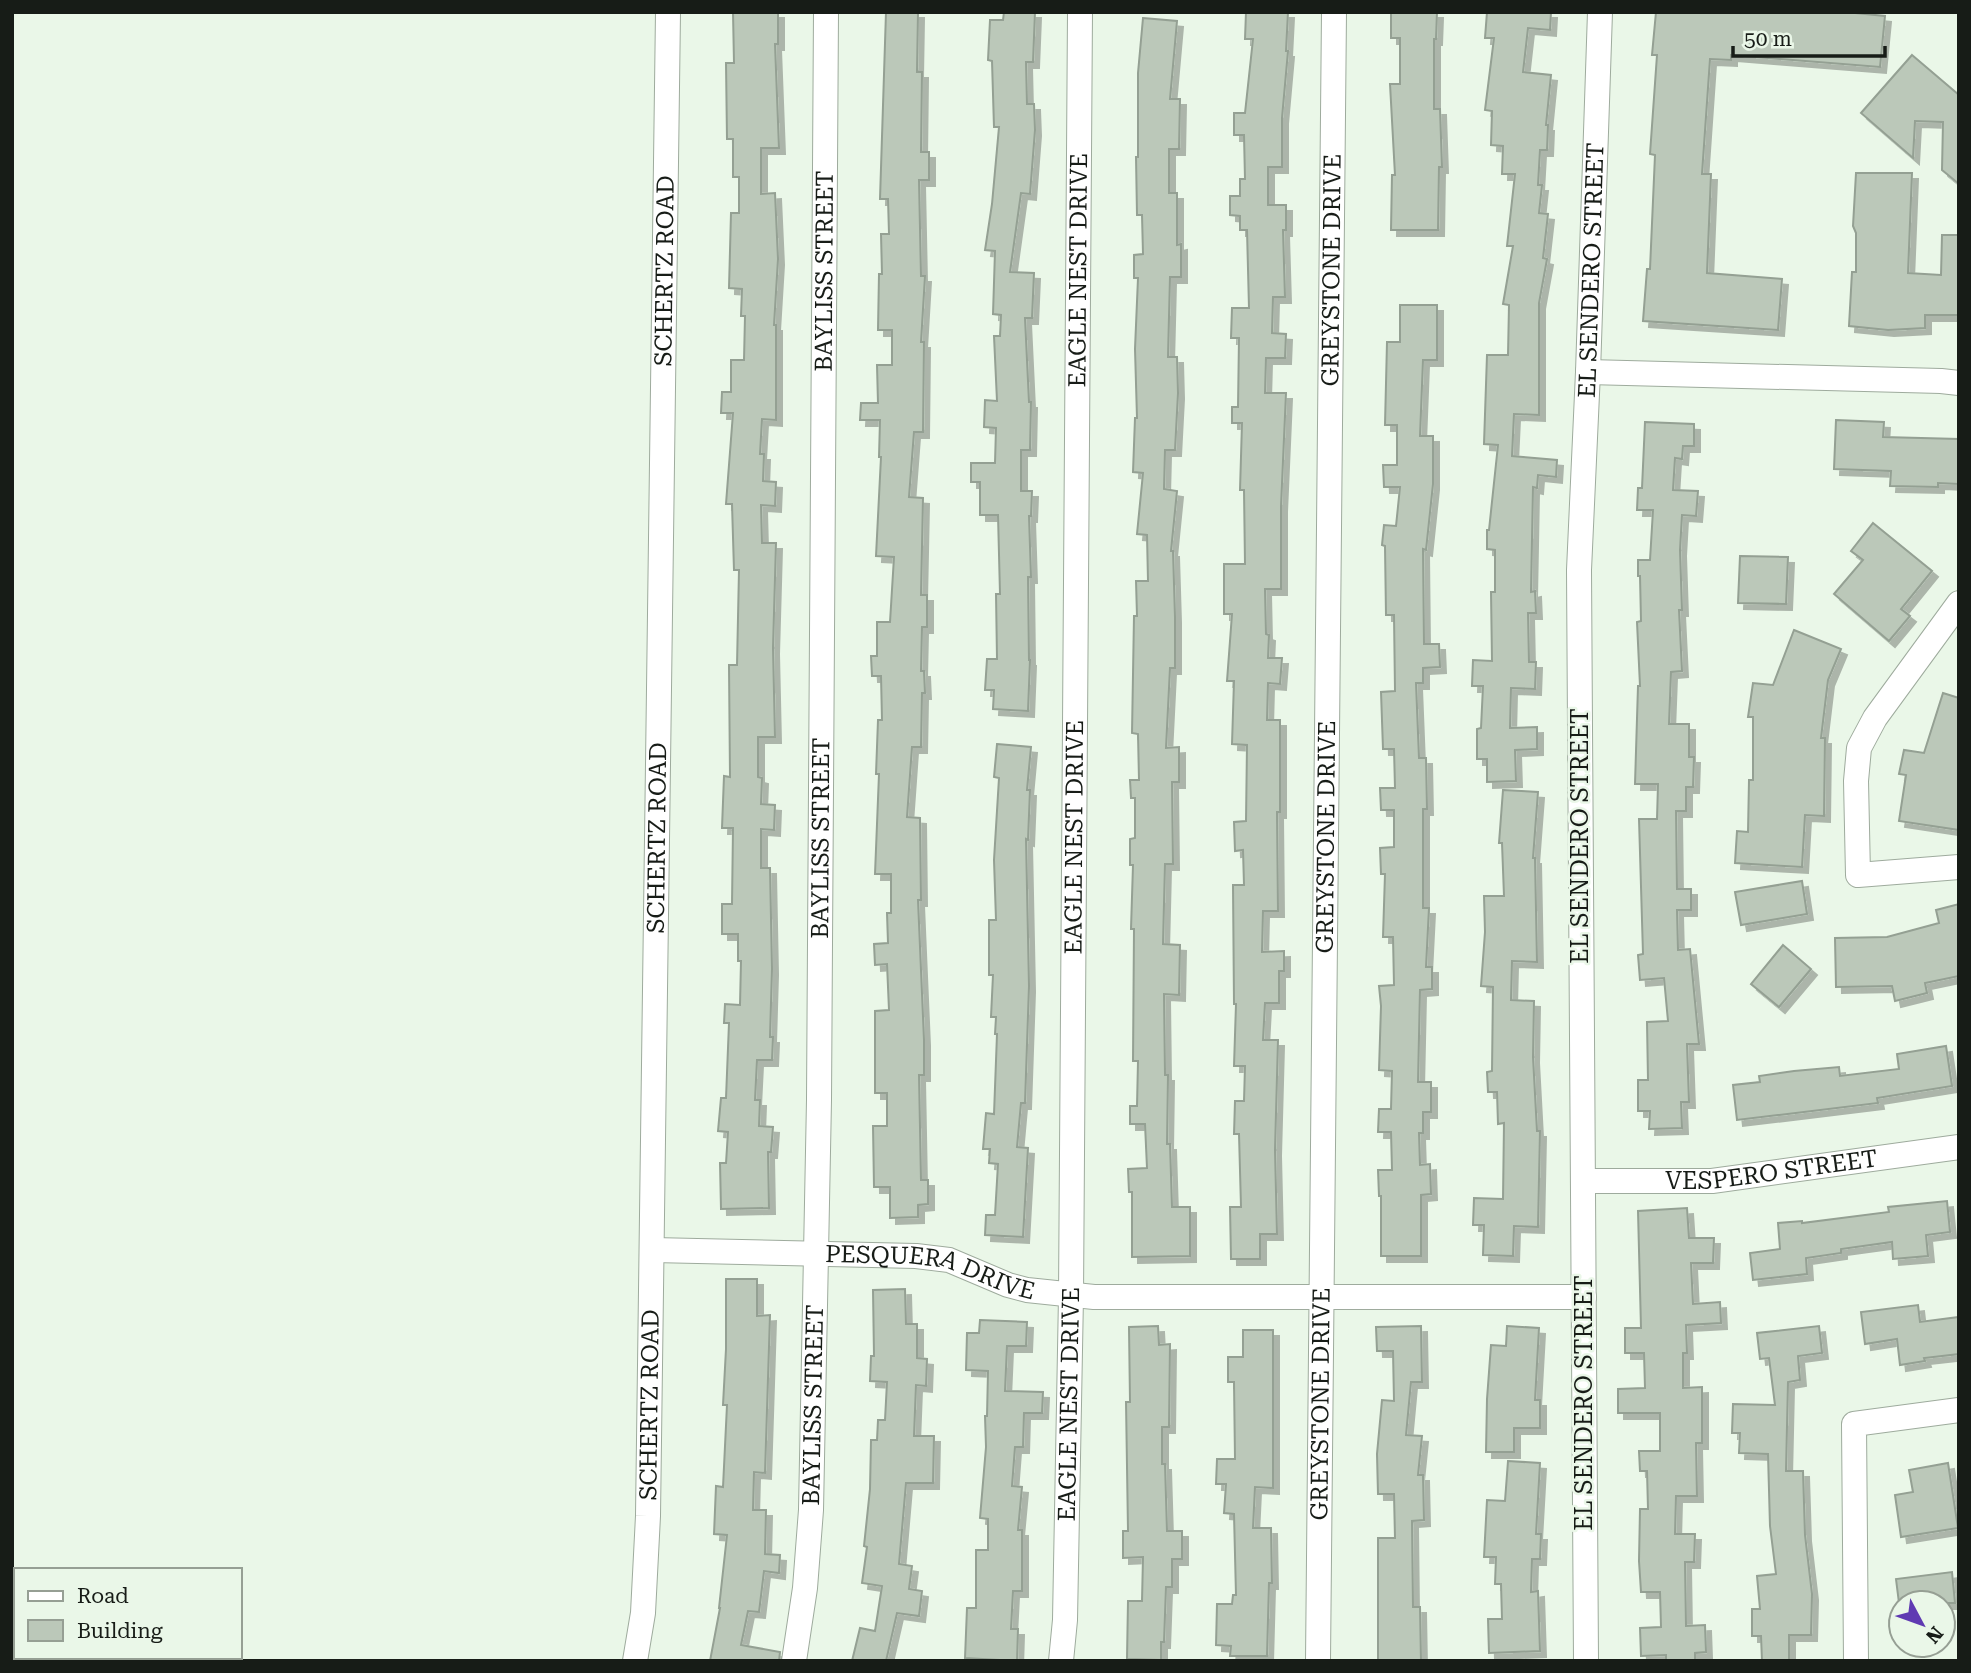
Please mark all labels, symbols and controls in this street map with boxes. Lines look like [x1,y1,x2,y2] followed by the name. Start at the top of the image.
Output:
[1733,14,1885,58] scale bar
[1744,27,1792,51] text: 50 m
[1573,142,1610,399] street label: EL SENDERO STREET
[1063,153,1093,388] street label: EAGLE NEST DRIVE
[1316,154,1347,387] street label: GREYSTONE DRIVE
[810,170,839,372] street label: BAYLISS STREET
[649,175,680,367] street label: SCHERTZ ROAD
[1566,708,1594,964] street label: EL SENDERO STREET
[1059,720,1089,955] street label: EAGLE NEST DRIVE
[1311,721,1341,954] street label: GREYSTONE DRIVE
[806,737,835,939] street label: BAYLISS STREET
[642,742,672,934] street label: SCHERTZ ROAD
[1665,1144,1879,1195] street label: VESPERO STREET
[825,1240,1038,1305] street label: PESQUERA DRIVE
[1570,1275,1598,1531] street label: EL SENDERO STREET
[1053,1287,1085,1522] street label: EAGLE NEST DRIVE
[1305,1287,1336,1521] street label: GREYSTONE DRIVE
[797,1304,829,1506] street label: BAYLISS STREET
[634,1309,665,1501] street label: SCHERTZ ROAD
[14,1568,242,1659] legend
[77,1584,129,1608] text: Road
[1887,1589,1957,1659] north arrow
[77,1619,163,1643] text: Building
[1921,1622,1948,1648] text: N

